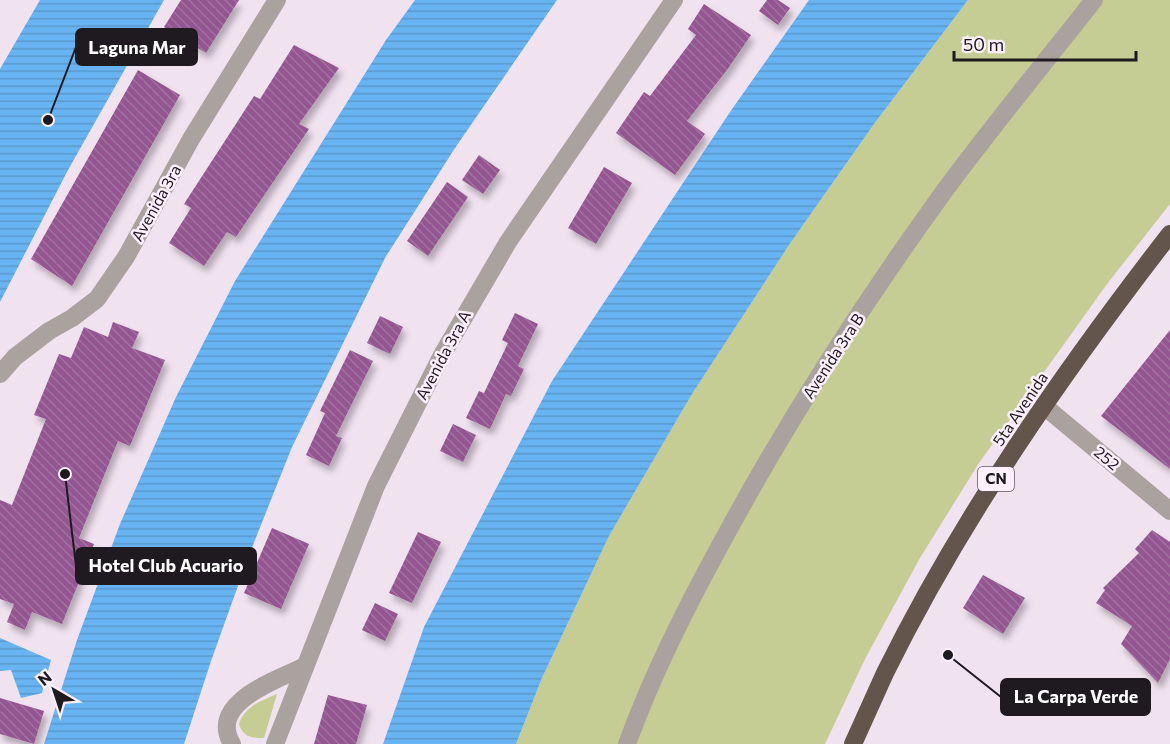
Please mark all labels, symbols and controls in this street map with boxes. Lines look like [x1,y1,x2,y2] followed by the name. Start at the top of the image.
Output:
[954,24,1136,62] scale bar
[76,29,197,65] callout: Laguna Mar
[963,33,1004,55] text: 50 m
[88,36,186,58] text: Laguna Mar
[127,161,184,244] street label: Avenida 3ra
[411,307,474,403] street label: Avenida 3ra A
[798,310,867,402] street label: Avenida 3ra B
[988,368,1051,449] street label: 5ta Avenida
[1091,442,1124,474] street label: 252
[978,467,1014,491] road number: CN
[76,548,256,584] callout: Hotel Club Acuario
[88,554,244,576] text: Hotel Club Acuario
[24,660,84,720] north arrow
[34,667,55,689] text: N
[1001,679,1150,715] callout: La Carpa Verde
[1014,685,1138,707] text: La Carpa Verde

